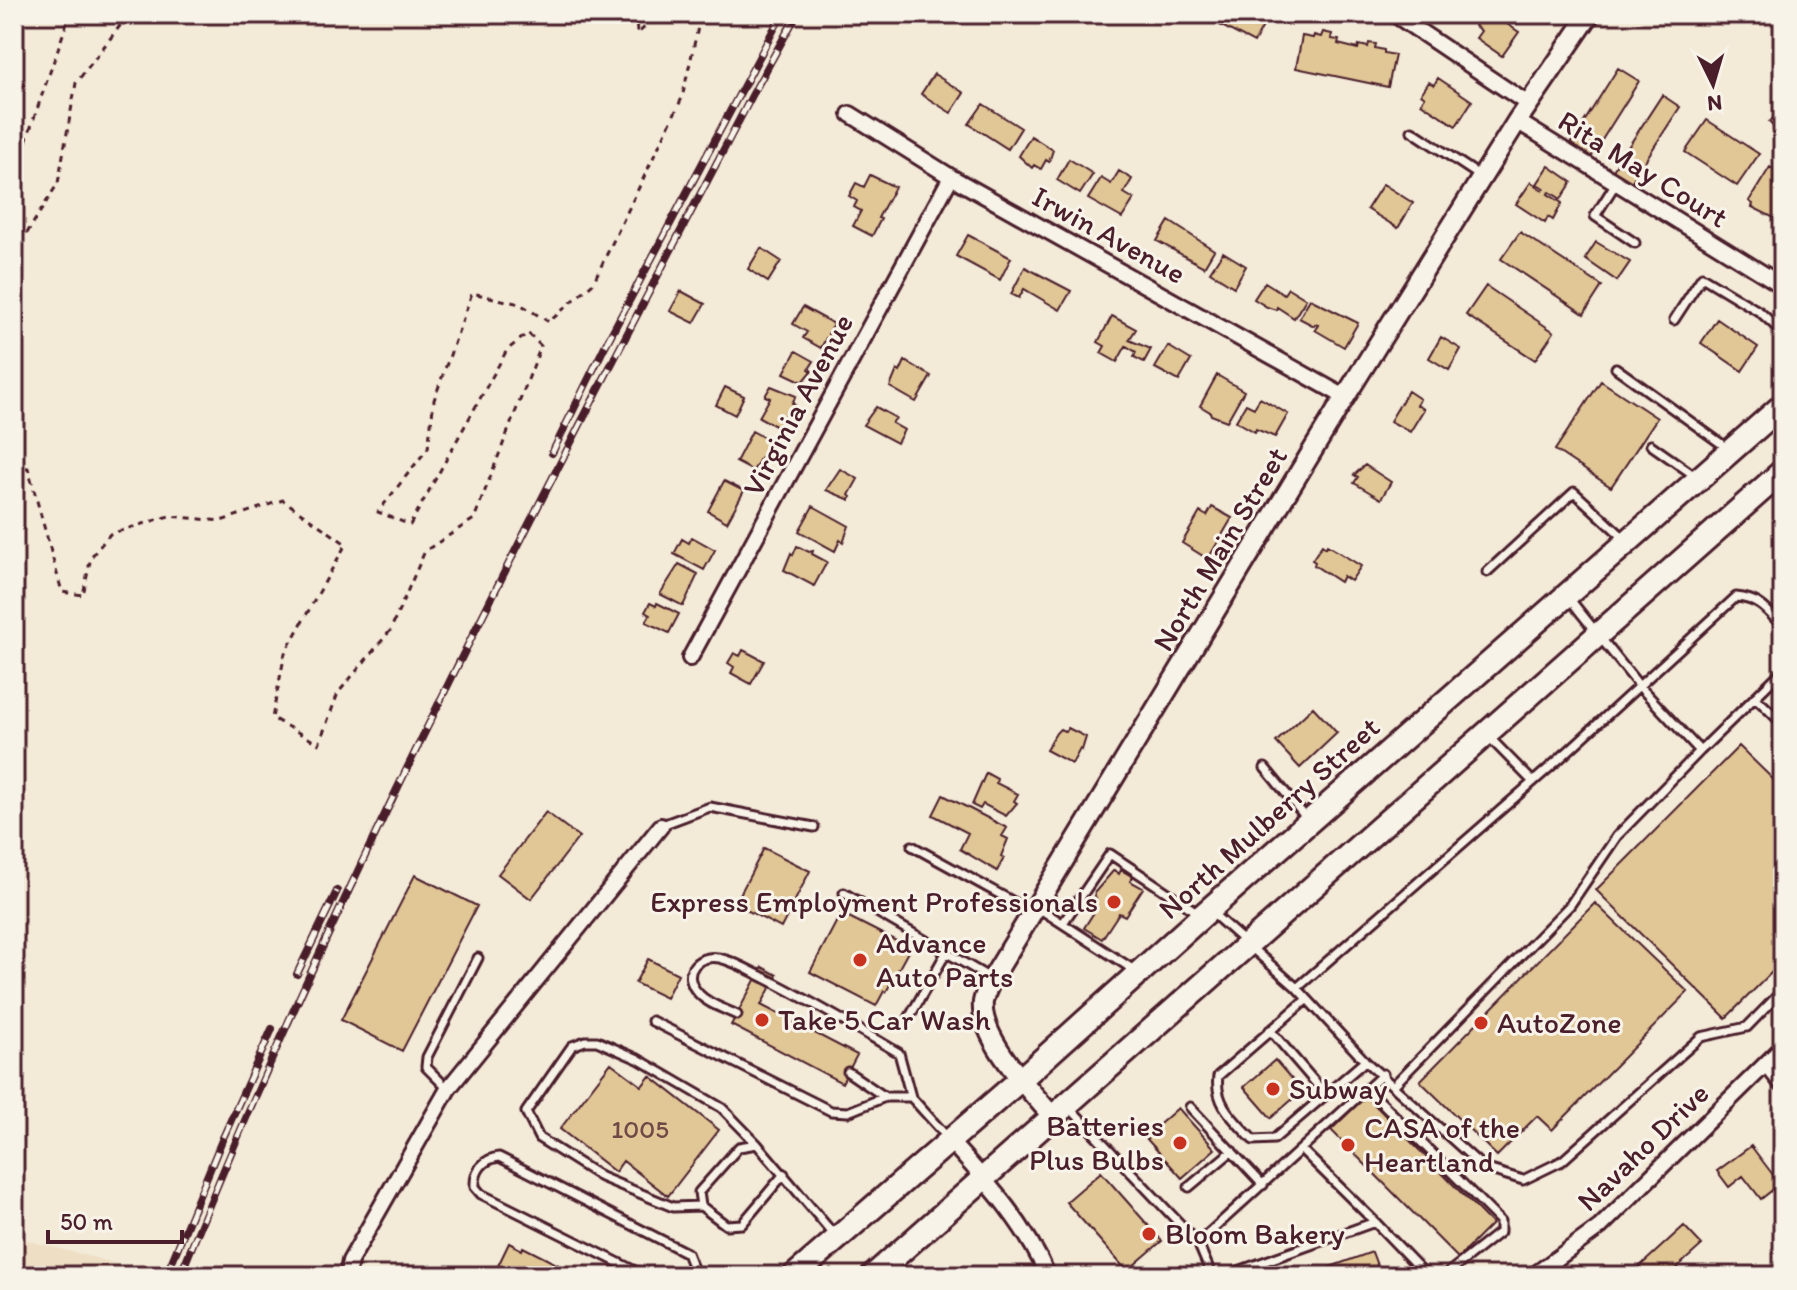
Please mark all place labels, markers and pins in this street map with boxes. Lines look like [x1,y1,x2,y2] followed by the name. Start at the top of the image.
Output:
[650,883,1098,920] place label: Express Employment Professionals
[1105,893,1123,911] marker: Express Employment Professionals
[876,924,1013,995] place label: Advance Auto Parts
[851,951,869,969] marker: Advance Auto Parts
[778,1001,991,1038] place label: Take 5 Car Wash
[1497,1004,1622,1041] place label: AutoZone
[753,1011,771,1029] marker: Take 5 Car Wash
[1472,1014,1490,1032] marker: AutoZone
[1289,1070,1387,1107] place label: Subway
[1264,1080,1282,1098] marker: Subway
[1029,1107,1164,1178] place label: Batteries Plus Bulbs
[1364,1109,1520,1180] place label: CASA of the Heartland
[1171,1134,1189,1152] marker: Batteries Plus Bulbs
[1339,1136,1357,1154] marker: CASA of the Heartland
[1165,1215,1345,1252] place label: Bloom Bakery
[1140,1225,1158,1243] marker: Bloom Bakery

